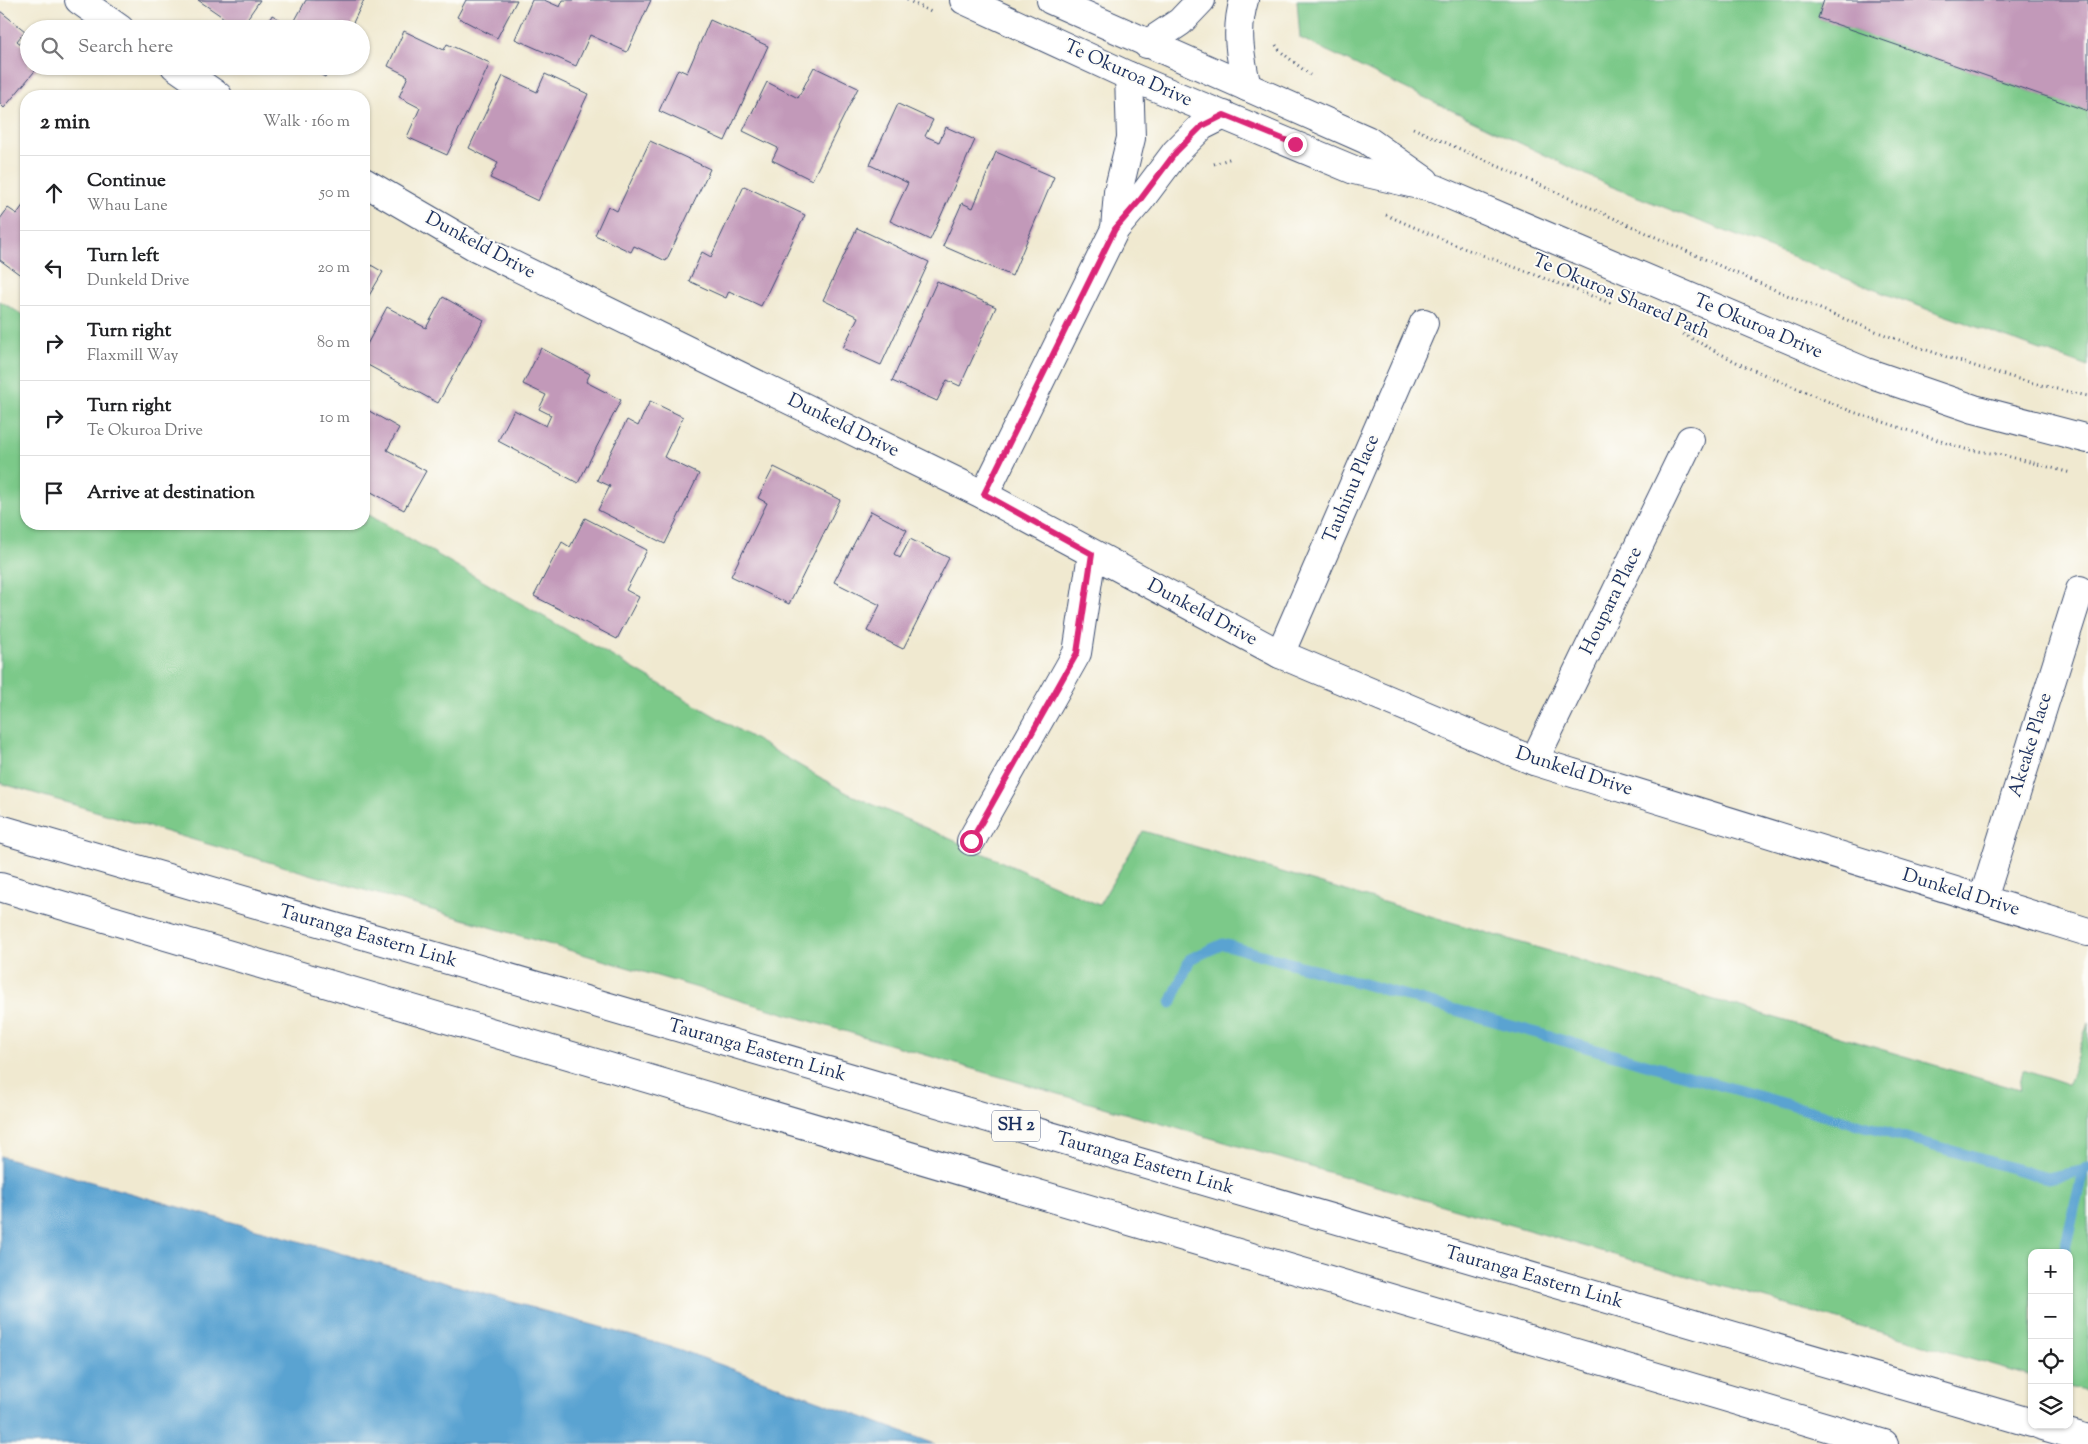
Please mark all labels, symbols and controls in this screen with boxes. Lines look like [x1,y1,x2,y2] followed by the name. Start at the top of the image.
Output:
[20,20,370,75] search box
[38,34,66,62] icon: search
[78,34,173,61] text: Search here
[1060,34,1197,114] street label: Te Okuroa Drive
[40,108,90,138] text: 2 min
[263,111,350,134] text: Walk · 160 m
[1284,133,1307,156] route end
[87,168,166,195] text: Continue
[40,179,68,207] icon: ahead
[319,182,350,205] text: 50 m
[87,195,168,218] text: Whau Lane
[420,206,540,287] street label: Dunkeld Drive
[87,243,159,270] text: Turn left
[1528,247,1714,347] street label: Te Okuroa Shared Path
[40,254,68,282] icon: left
[317,257,350,280] text: 20 m
[87,270,189,293] text: Dunkeld Drive
[1689,288,1827,366] street label: Te Okuroa Drive
[87,318,171,345] text: Turn right
[40,329,68,357] icon: right
[317,332,350,355] text: 80 m
[87,345,179,368] text: Flaxmill Way
[782,387,904,465] street label: Dunkeld Drive
[87,393,171,420] text: Turn right
[40,404,68,432] icon: right
[320,407,350,430] text: 10 m
[87,420,203,443] text: Te Okuroa Drive
[1317,430,1387,548] street label: Tauhinu Place
[40,479,68,507] icon: arrive
[87,480,255,507] text: Arrive at destination
[1574,542,1650,660] street label: Houpara Place
[1142,573,1262,654] street label: Dunkeld Drive
[2002,689,2060,801] street label: Akeake Place
[1512,740,1636,804] street label: Dunkeld Drive
[960,830,983,853] route start
[1899,862,2023,924] street label: Dunkeld Drive
[276,899,461,976] street label: Tauranga Eastern Link
[665,1013,850,1090] street label: Tauranga Eastern Link
[992,1110,1040,1142] road number: SH 2
[1053,1126,1238,1203] street label: Tauranga Eastern Link
[1442,1240,1627,1317] street label: Tauranga Eastern Link
[2028,1249,2073,1429] map controls
[2028,1249,2073,1294] button: +
[2028,1294,2073,1339] button: −
[2028,1339,2073,1384] button: locate
[2028,1384,2073,1429] button: layers

